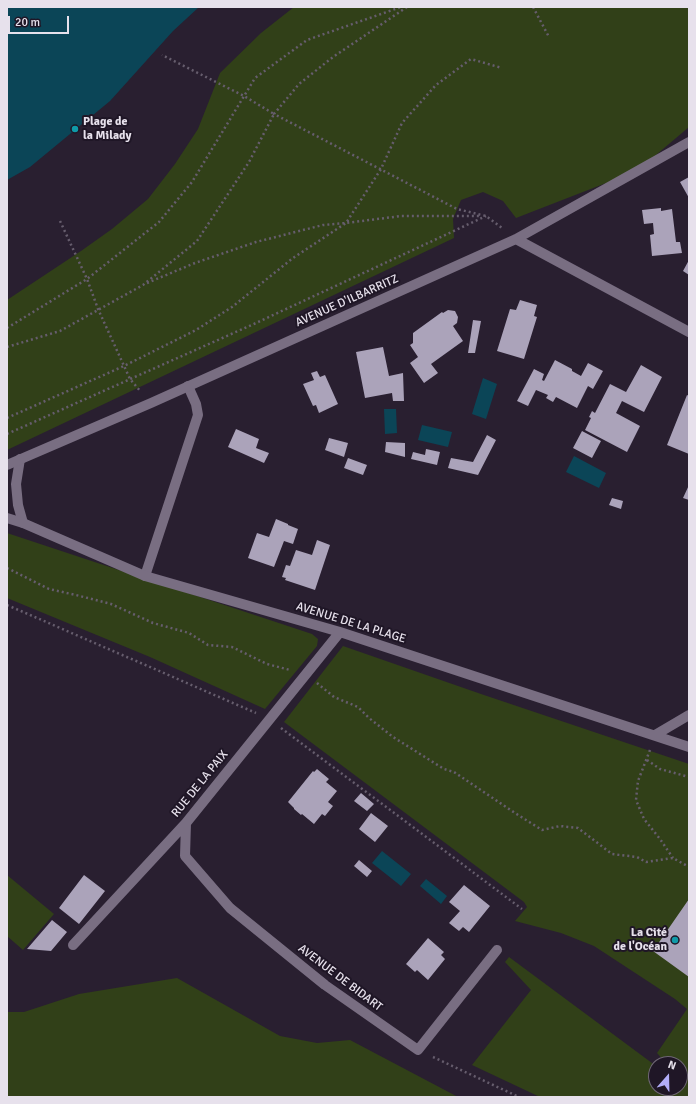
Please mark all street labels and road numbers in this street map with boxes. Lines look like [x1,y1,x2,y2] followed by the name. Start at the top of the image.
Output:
[293,272,401,330] street label: AVENUE D'ILBARRITZ
[294,599,408,647] street label: AVENUE DE LA PLAGE
[169,748,231,820] street label: RUE DE LA PAIX
[295,942,385,1014] street label: AVENUE DE BIDART

